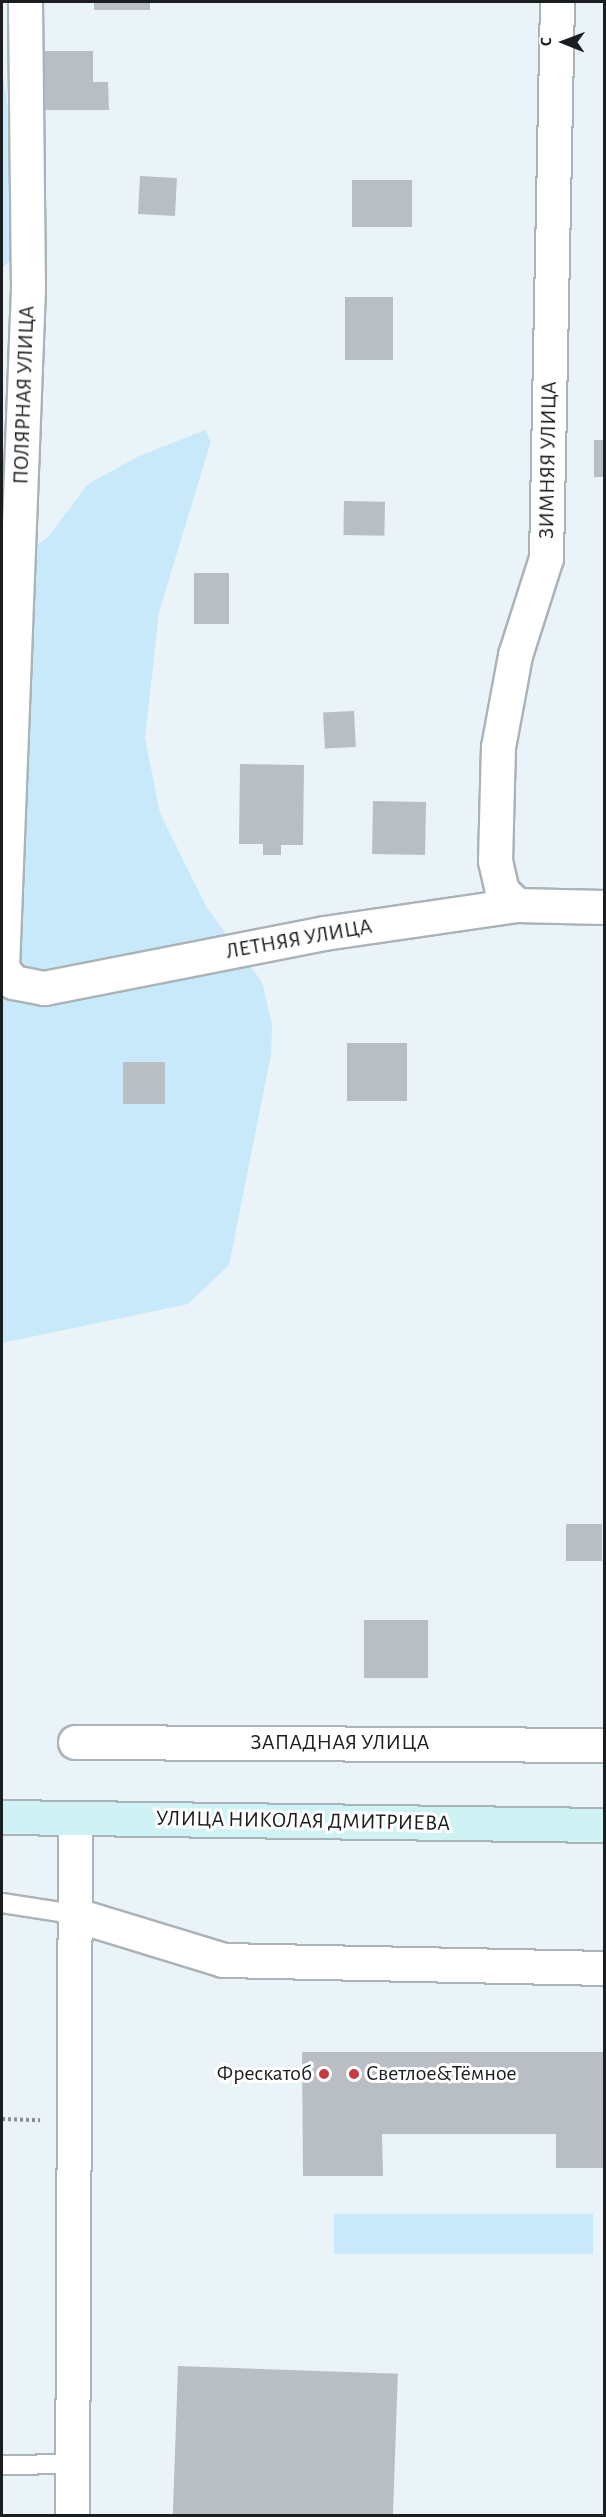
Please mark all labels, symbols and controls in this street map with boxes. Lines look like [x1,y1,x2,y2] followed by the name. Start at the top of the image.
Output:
[534,12,594,72] north arrow
[538,37,554,46] text: С
[8,305,40,485] street label: ПОЛЯРНАЯ УЛИЦА
[533,381,563,539] street label: ЗИМНЯЯ УЛИЦА
[224,913,374,965] street label: ЛЕТНЯЯ УЛИЦА
[251,1730,429,1756] street label: ЗАПАДНАЯ УЛИЦА
[156,1805,450,1837] street label: УЛИЦА НИКОЛАЯ ДМИТРИЕВА
[217,2061,312,2087] place label: Фрескатоб
[366,2061,517,2087] place label: Светлое&Тёмное
[317,2067,331,2081] marker: Фрескатоб
[347,2067,361,2081] marker: Светлое&Тёмное

